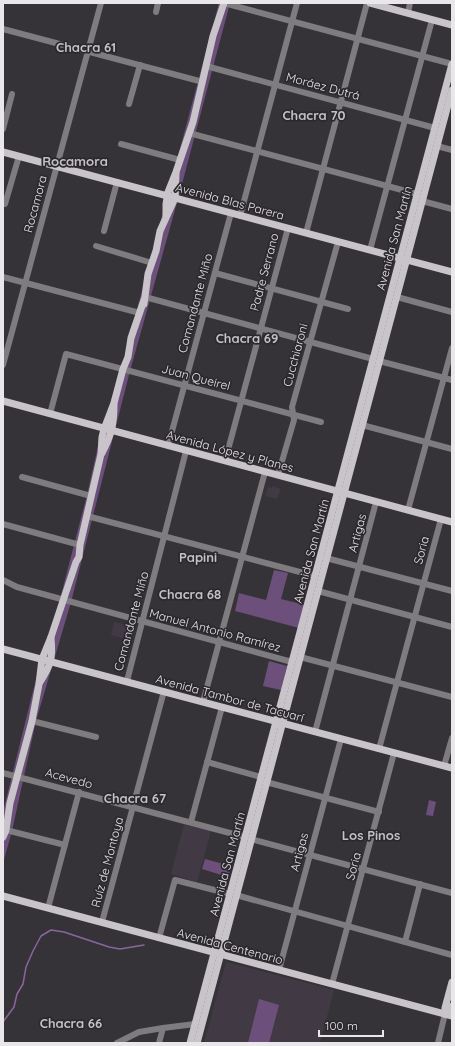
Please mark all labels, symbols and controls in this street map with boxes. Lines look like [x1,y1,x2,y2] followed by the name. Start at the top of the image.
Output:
[56,39,116,55] district label: Chacra 61
[284,69,362,103] street label: Moráez Dutrá
[282,107,346,123] district label: Chacra 70
[42,153,108,169] district label: Rocamora
[20,174,50,234] street label: Rocamora
[174,179,286,223] street label: Avenida Blas Parera
[373,184,415,292] street label: Avenida San Martín
[246,231,282,313] street label: Padre Serrano
[174,252,216,354] street label: Comandante Miño
[279,322,311,388] street label: Cucchiaroni
[216,330,278,346] district label: Chacra 69
[160,361,232,393] street label: Juan Queirel
[165,427,296,475] street label: Avenida López y Planes
[290,497,332,605] street label: Avenida San Martín
[345,512,369,554] street label: Artigas
[410,534,432,566] street label: Soria
[179,549,217,565] district label: Papini
[110,570,152,672] street label: Comandante Miño
[159,586,221,602] district label: Chacra 68
[148,605,283,655] street label: Manuel Antonio Ramírez
[154,671,306,725] street label: Avenida Tambor de Tacuarí
[44,765,94,791] street label: Acevedo
[104,790,166,806] district label: Chacra 67
[206,810,248,918] street label: Avenida San Martín
[88,815,126,909] street label: Ruíz de Montoya
[342,827,400,843] district label: Los Pinos
[287,831,311,873] street label: Artigas
[342,850,364,882] street label: Soria
[176,925,284,967] street label: Avenida Centenario
[319,1012,383,1038] scale bar
[40,1015,102,1031] district label: Chacra 66
[325,1018,358,1033] text: 100 m

